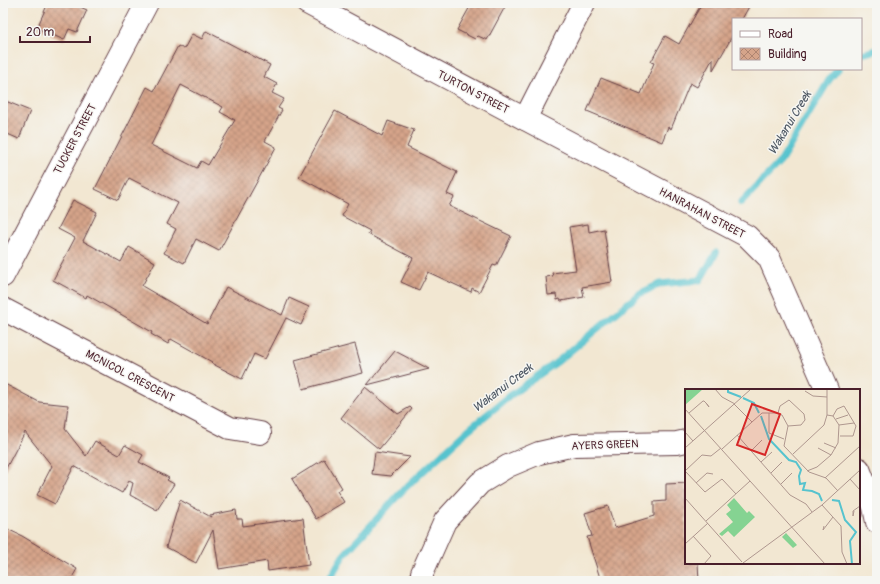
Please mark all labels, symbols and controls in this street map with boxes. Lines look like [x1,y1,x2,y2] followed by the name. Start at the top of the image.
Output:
[20,18,90,44] scale bar
[732,18,862,70] legend
[26,25,55,40] text: 20 m
[768,27,793,42] text: Road
[768,47,807,62] text: Building
[435,68,511,116] street label: TURTON STREET
[765,87,815,158] water label: Wakanui Creek
[51,102,99,176] street label: TUCKER STREET
[657,185,747,241] street label: HANRAHAN STREET
[83,347,177,405] street label: MCNICOL CRESCENT
[470,360,537,416] water label: Wakanui Creek
[685,389,860,564] inset map
[571,437,639,453] street label: AYERS GREEN

